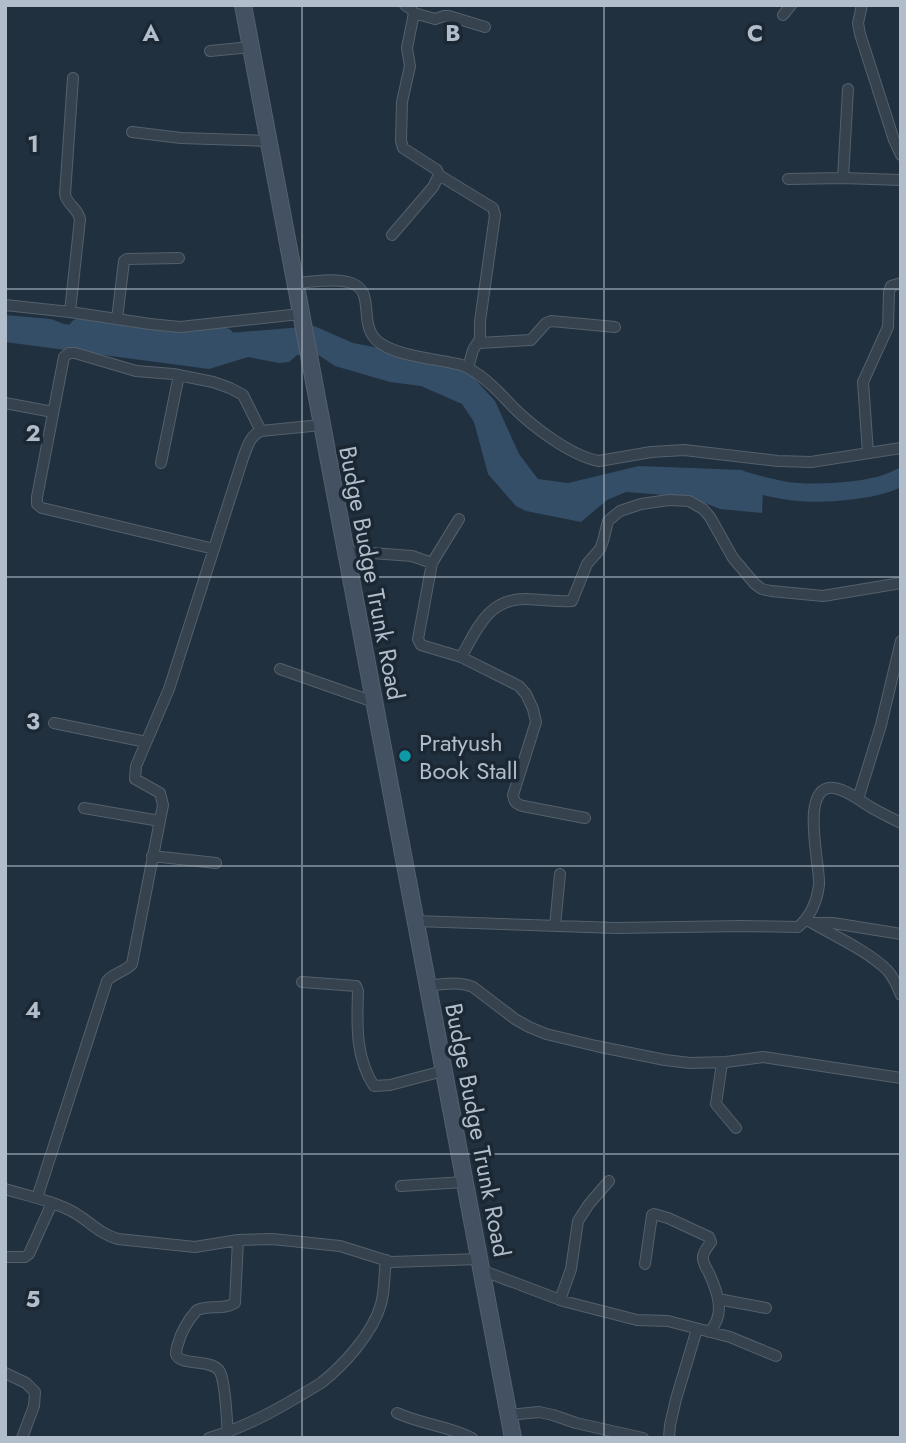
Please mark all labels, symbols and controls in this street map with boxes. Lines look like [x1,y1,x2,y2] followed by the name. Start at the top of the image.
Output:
[142,16,160,50] text: A
[445,16,461,50] text: B
[747,16,763,50] text: C
[27,127,39,161] text: 1
[25,416,41,450] text: 2
[330,443,414,703] street label: Budge Budge Trunk Road
[26,704,40,738] text: 3
[419,725,518,788] place label: Pratyush Book Stall
[397,748,413,764] marker: Pratyush Book Stall
[25,993,41,1027] text: 4
[436,1000,520,1260] street label: Budge Budge Trunk Road
[26,1282,40,1316] text: 5

